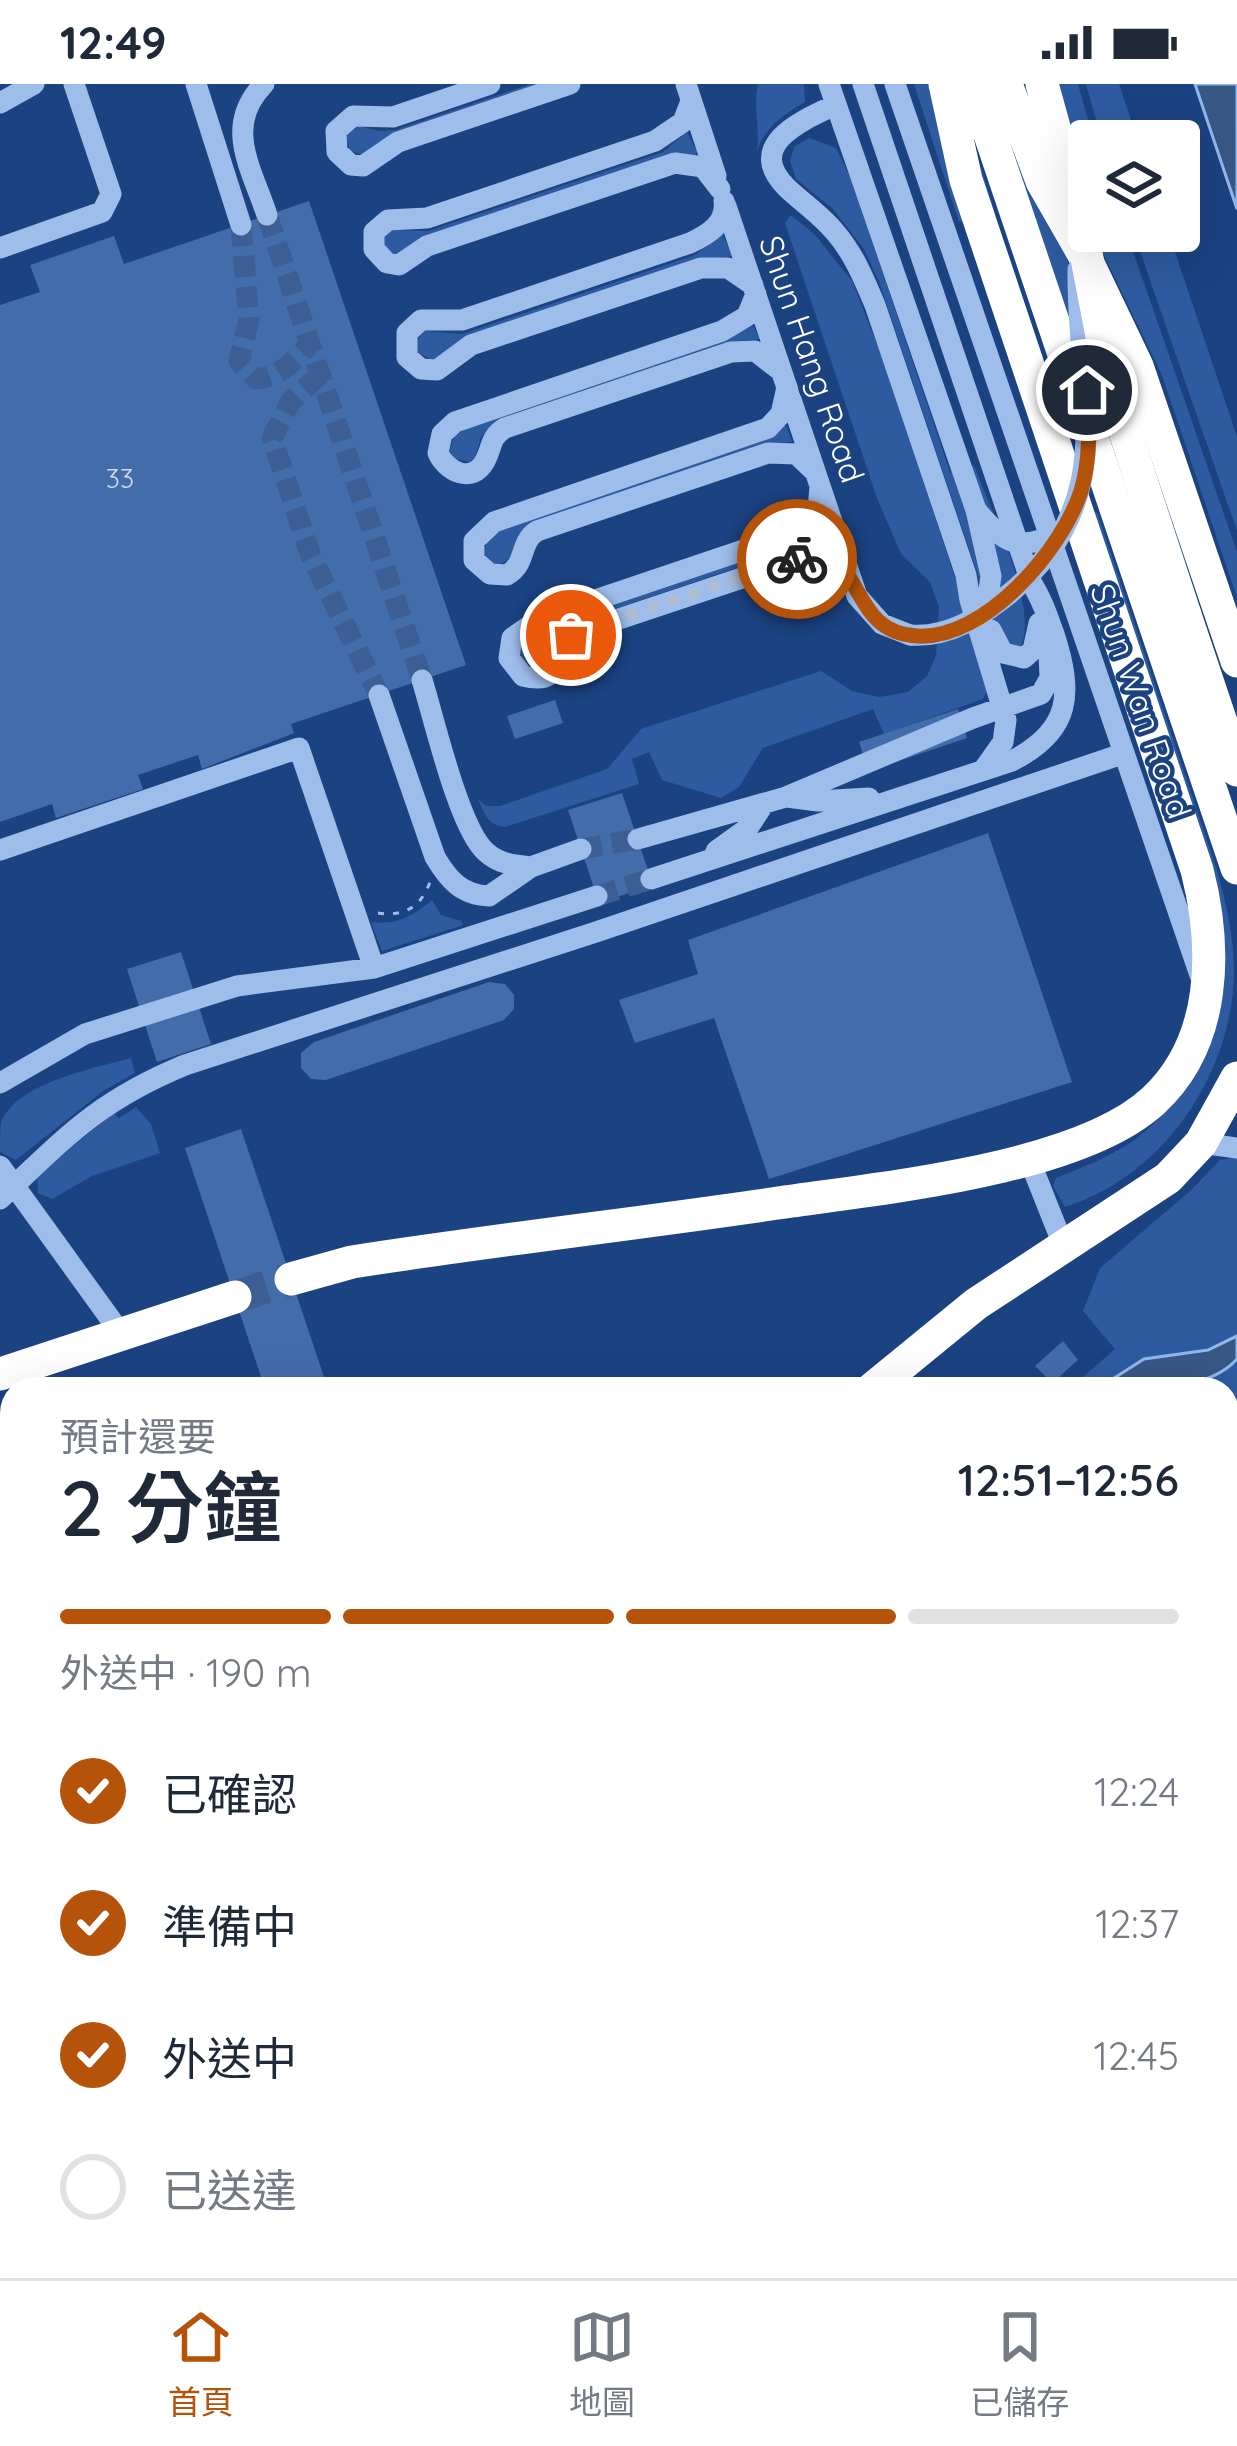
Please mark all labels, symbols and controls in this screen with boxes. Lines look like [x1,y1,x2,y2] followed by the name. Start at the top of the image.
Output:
[60,14,167,70] text: 12:49
[1068,120,1200,252] map controls
[1068,120,1200,252] button: layers
[751,230,874,488] street label: Shun Hang Road
[1036,339,1138,441] pin
[1054,357,1120,423] icon: home
[106,461,134,495] house number: 33
[737,499,857,619] courier
[764,526,830,592] icon: bike
[1082,578,1201,824] street label: Shun Wan Road
[520,584,622,686] pin
[538,602,604,668] icon: bag
[60,1412,216,1461] text: 預計還要
[958,1451,1179,1507] text: 12:51–12:56
[60,1458,282,1556] text: 2 分鐘
[60,1648,312,1697] text: 外送中 · 190 m
[60,1758,126,1824] icon: check
[162,1766,297,1822] text: 已確認
[1094,1767,1179,1816] text: 12:24
[60,1890,126,1956] icon: check
[162,1898,297,1954] text: 準備中
[1095,1899,1179,1948] text: 12:37
[60,2022,126,2088] icon: check
[162,2030,297,2086] text: 外送中
[1094,2031,1179,2080] text: 12:45
[162,2162,297,2218] text: 已送達
[168,2304,234,2424] tab: 首頁
[569,2304,635,2424] tab: 地圖
[970,2304,1069,2424] tab: 已儲存

